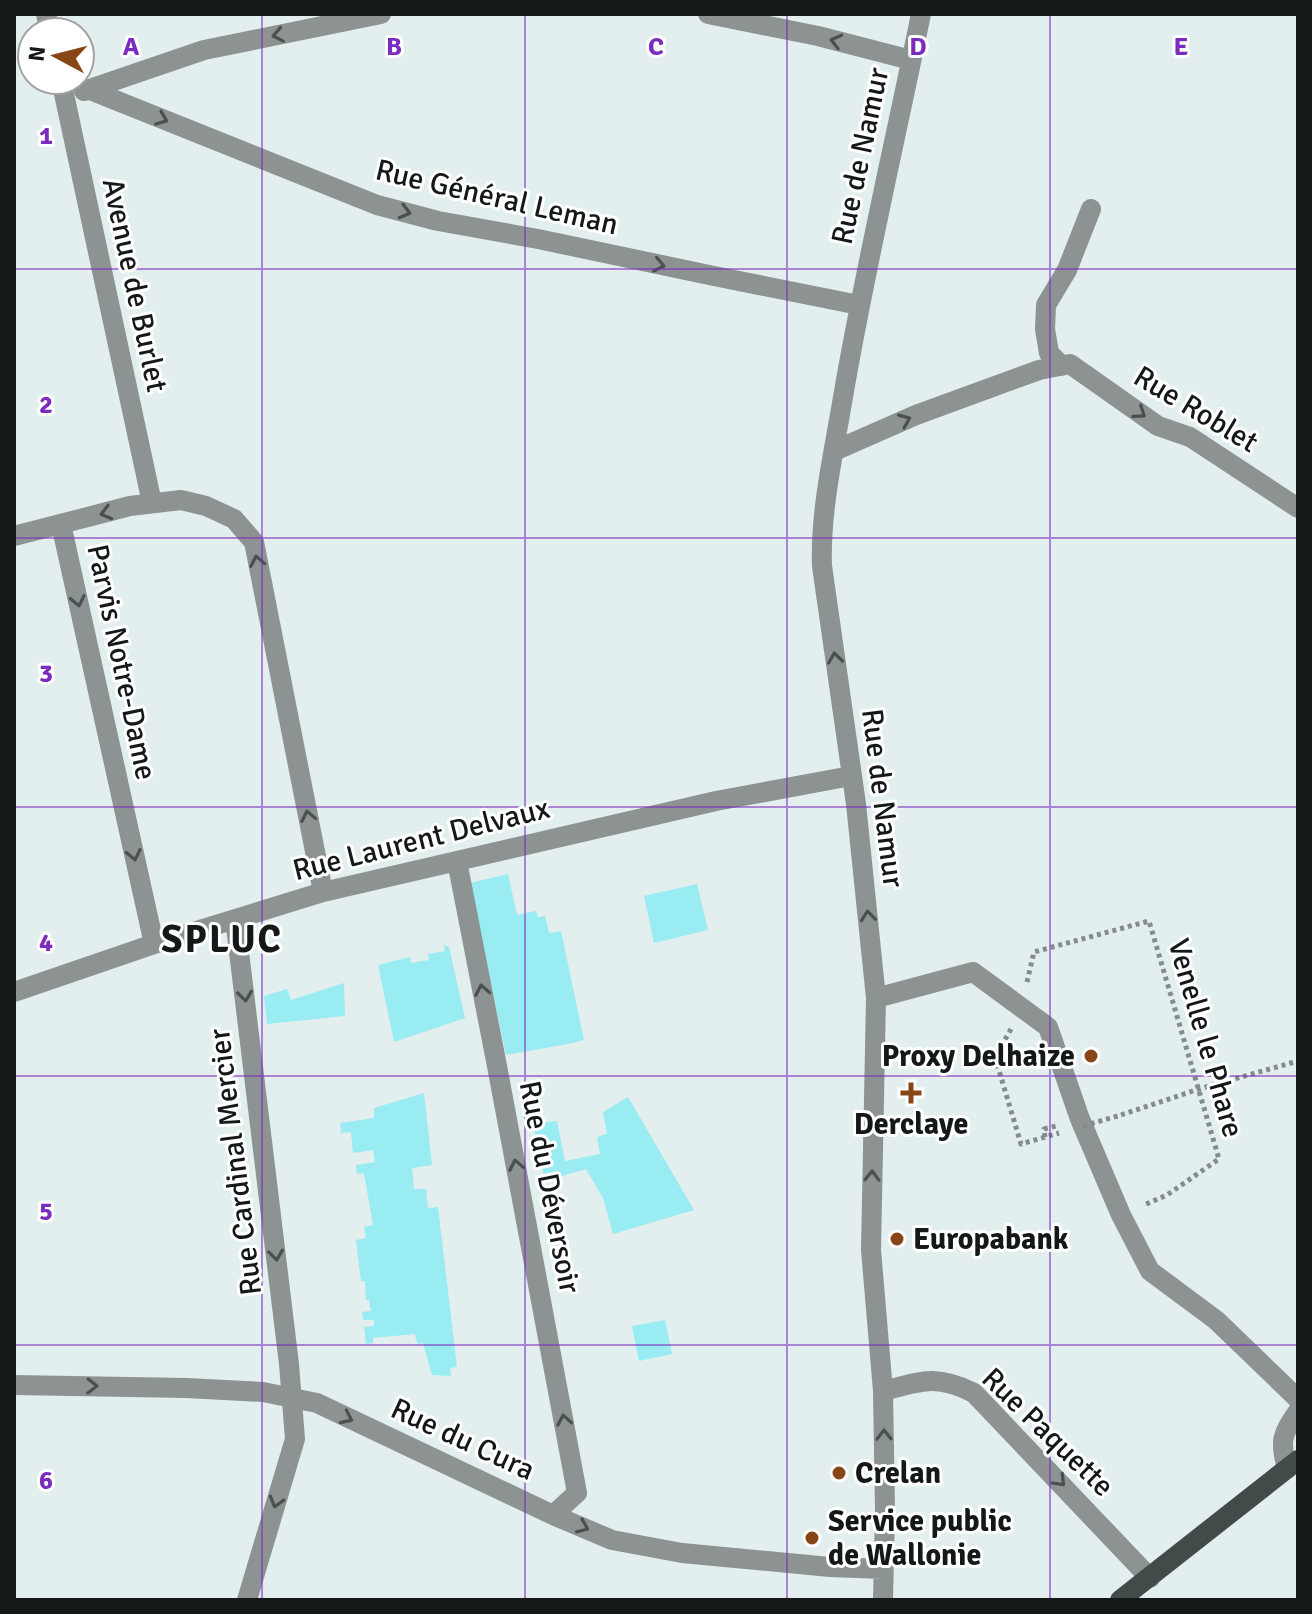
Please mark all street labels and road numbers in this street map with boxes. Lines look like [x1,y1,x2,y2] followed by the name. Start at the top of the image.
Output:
[824,64,897,248] street label: Rue de Namur
[372,152,622,243] street label: Rue Général Leman
[94,175,175,395] street label: Avenue de Burlet
[1127,358,1265,461] street label: Rue Roblet
[78,541,165,783] street label: Parvis Notre-Dame
[853,707,912,890] street label: Rue de Namur
[289,790,553,889] street label: Rue Laurent Delvaux
[1159,935,1252,1142] street label: Venelle le Phare
[201,1026,270,1297] street label: Rue Cardinal Mercier
[511,1078,588,1296] street label: Rue du Déversoir
[974,1360,1122,1505] street label: Rue Paquette
[385,1390,541,1489] street label: Rue du Cura

